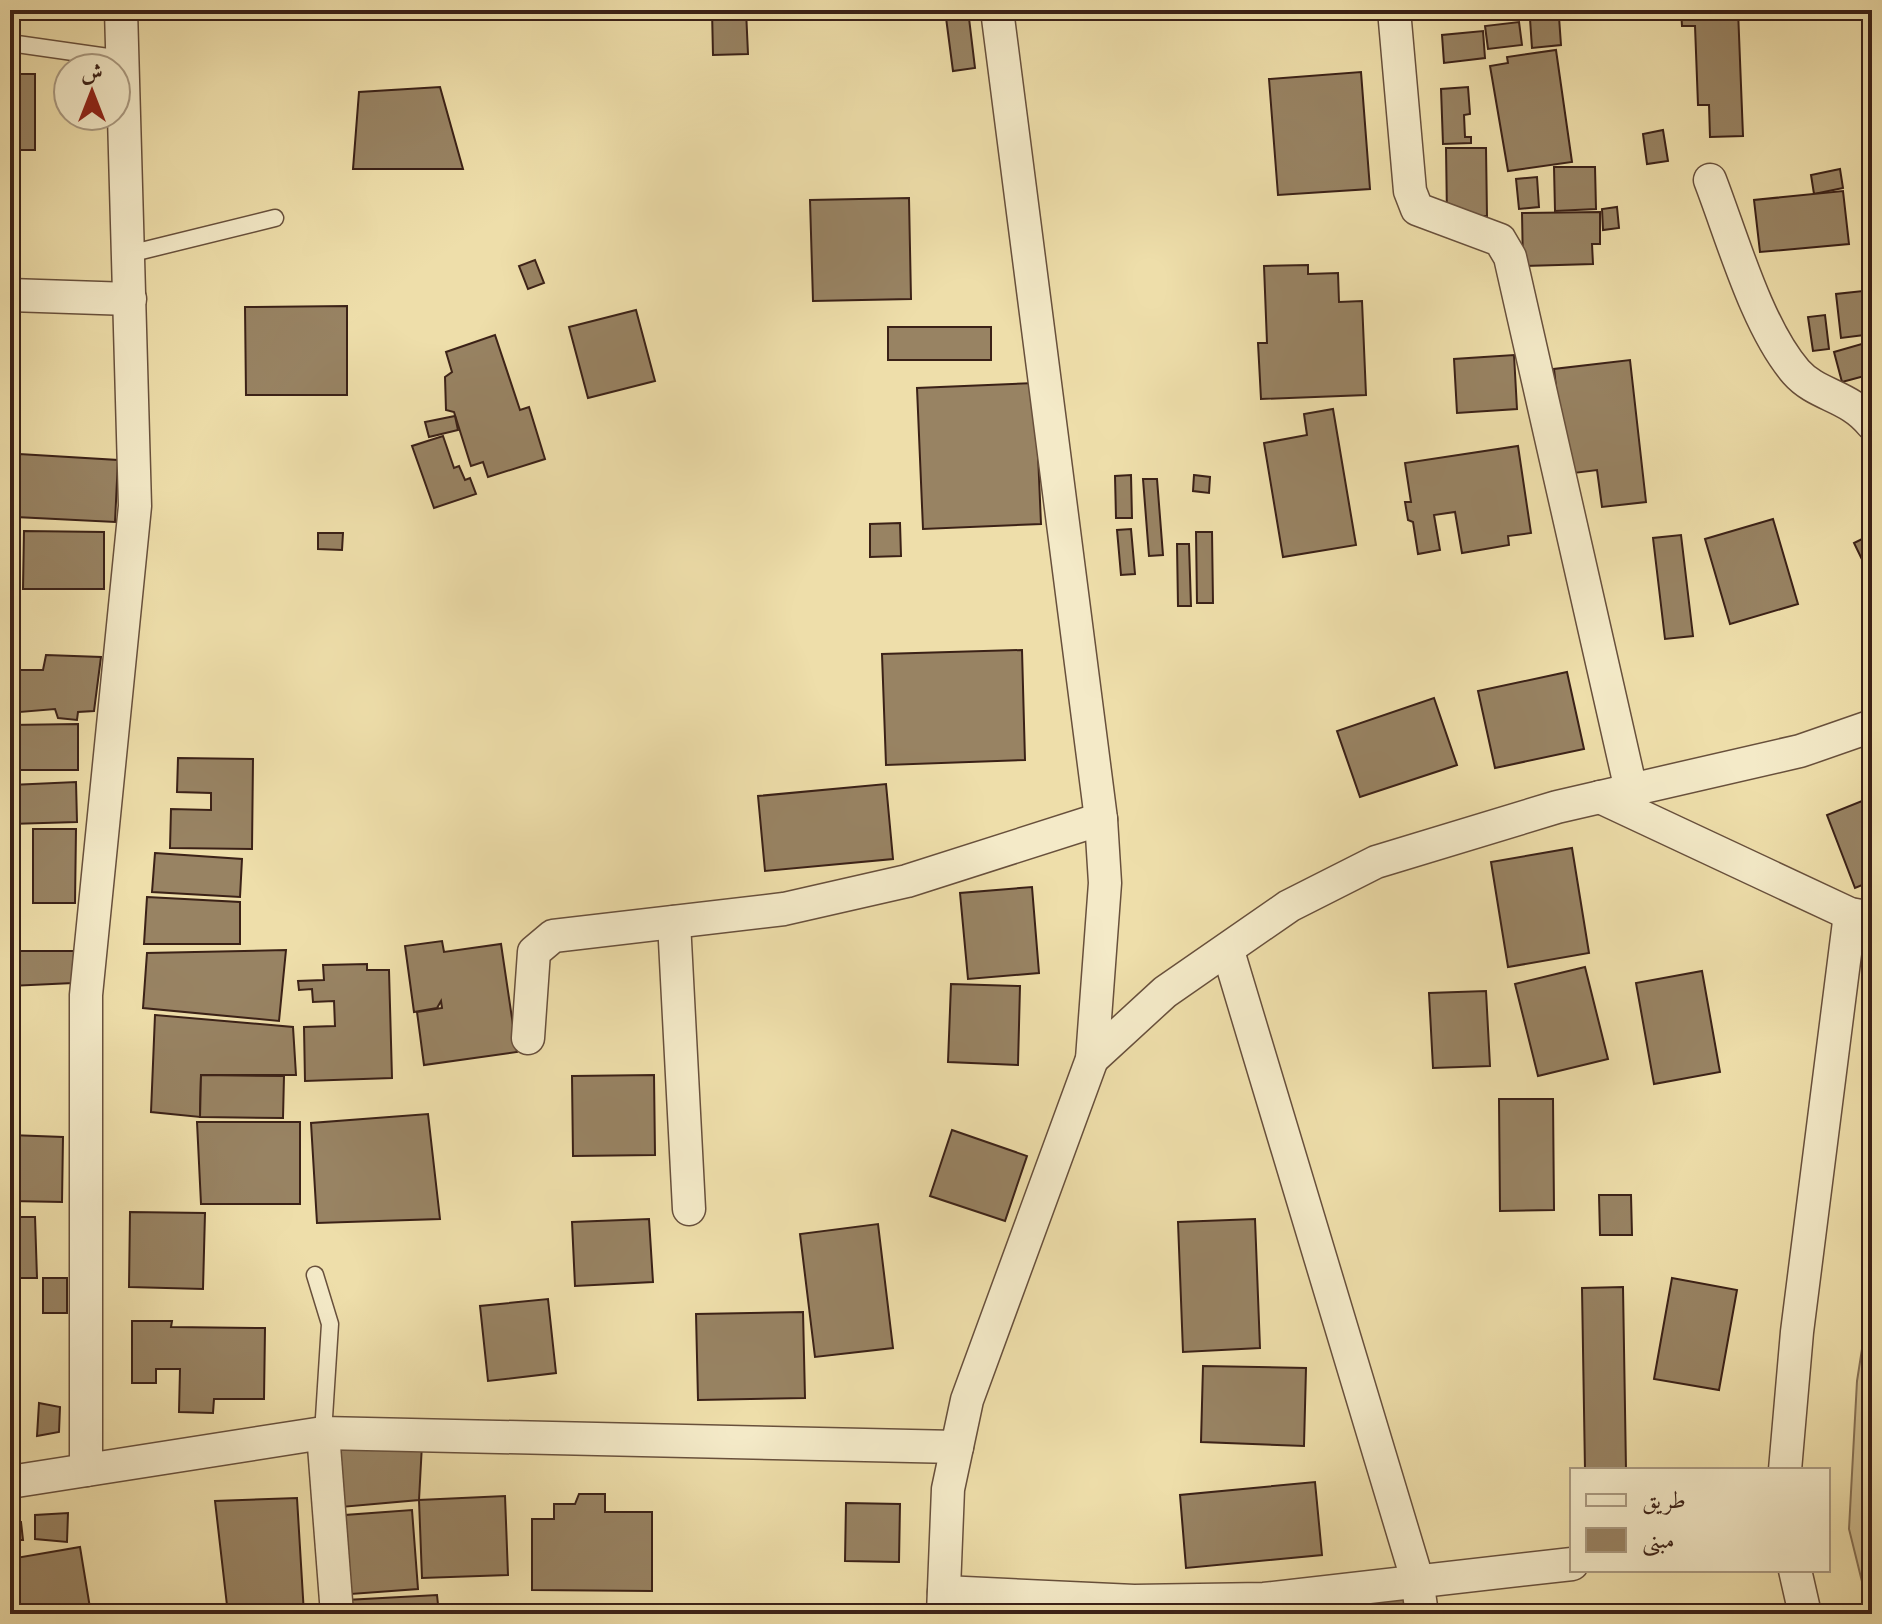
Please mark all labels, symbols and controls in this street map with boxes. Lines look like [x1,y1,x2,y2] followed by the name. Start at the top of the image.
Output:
[52,52,132,132] north arrow
[81,58,103,88] text: ش
[1570,1468,1830,1572] legend
[1642,1484,1686,1516] text: طريق
[1642,1524,1675,1557] text: مبنى

